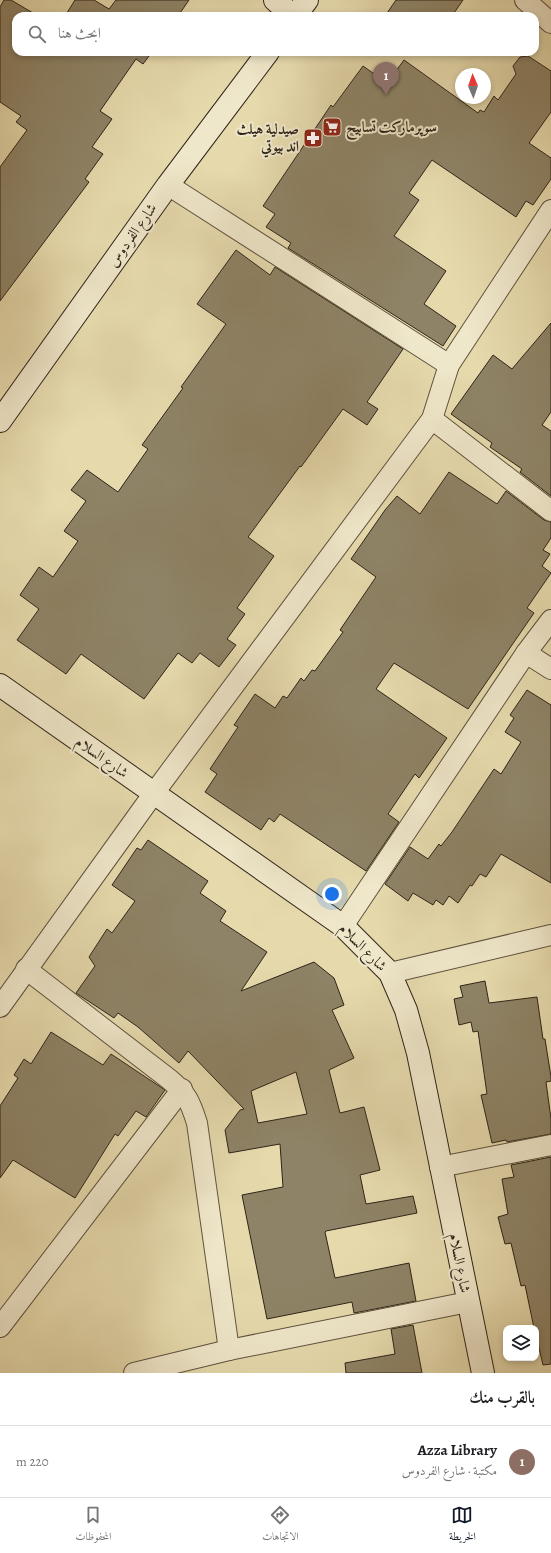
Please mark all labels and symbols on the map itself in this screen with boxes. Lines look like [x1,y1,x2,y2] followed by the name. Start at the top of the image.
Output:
[373,62,399,95] pin: 1
[455,68,491,104] north arrow
[321,116,343,138] supermarket icon: سوپرمارکت تسابيح
[346,117,437,141] place label: سوپرمارکت تسابيح
[237,119,299,158] place label: صيدلية هيلث اند بيوتي
[302,127,324,149] pharmacy icon: صيدلية هيلث اند بيوتي
[103,199,164,272] street label: شارع الفردوس
[70,731,133,785] street label: شارع السلام
[322,884,342,904] your location
[332,919,391,978] street label: شارع السلام
[441,1231,476,1295] street label: شارع السلام

